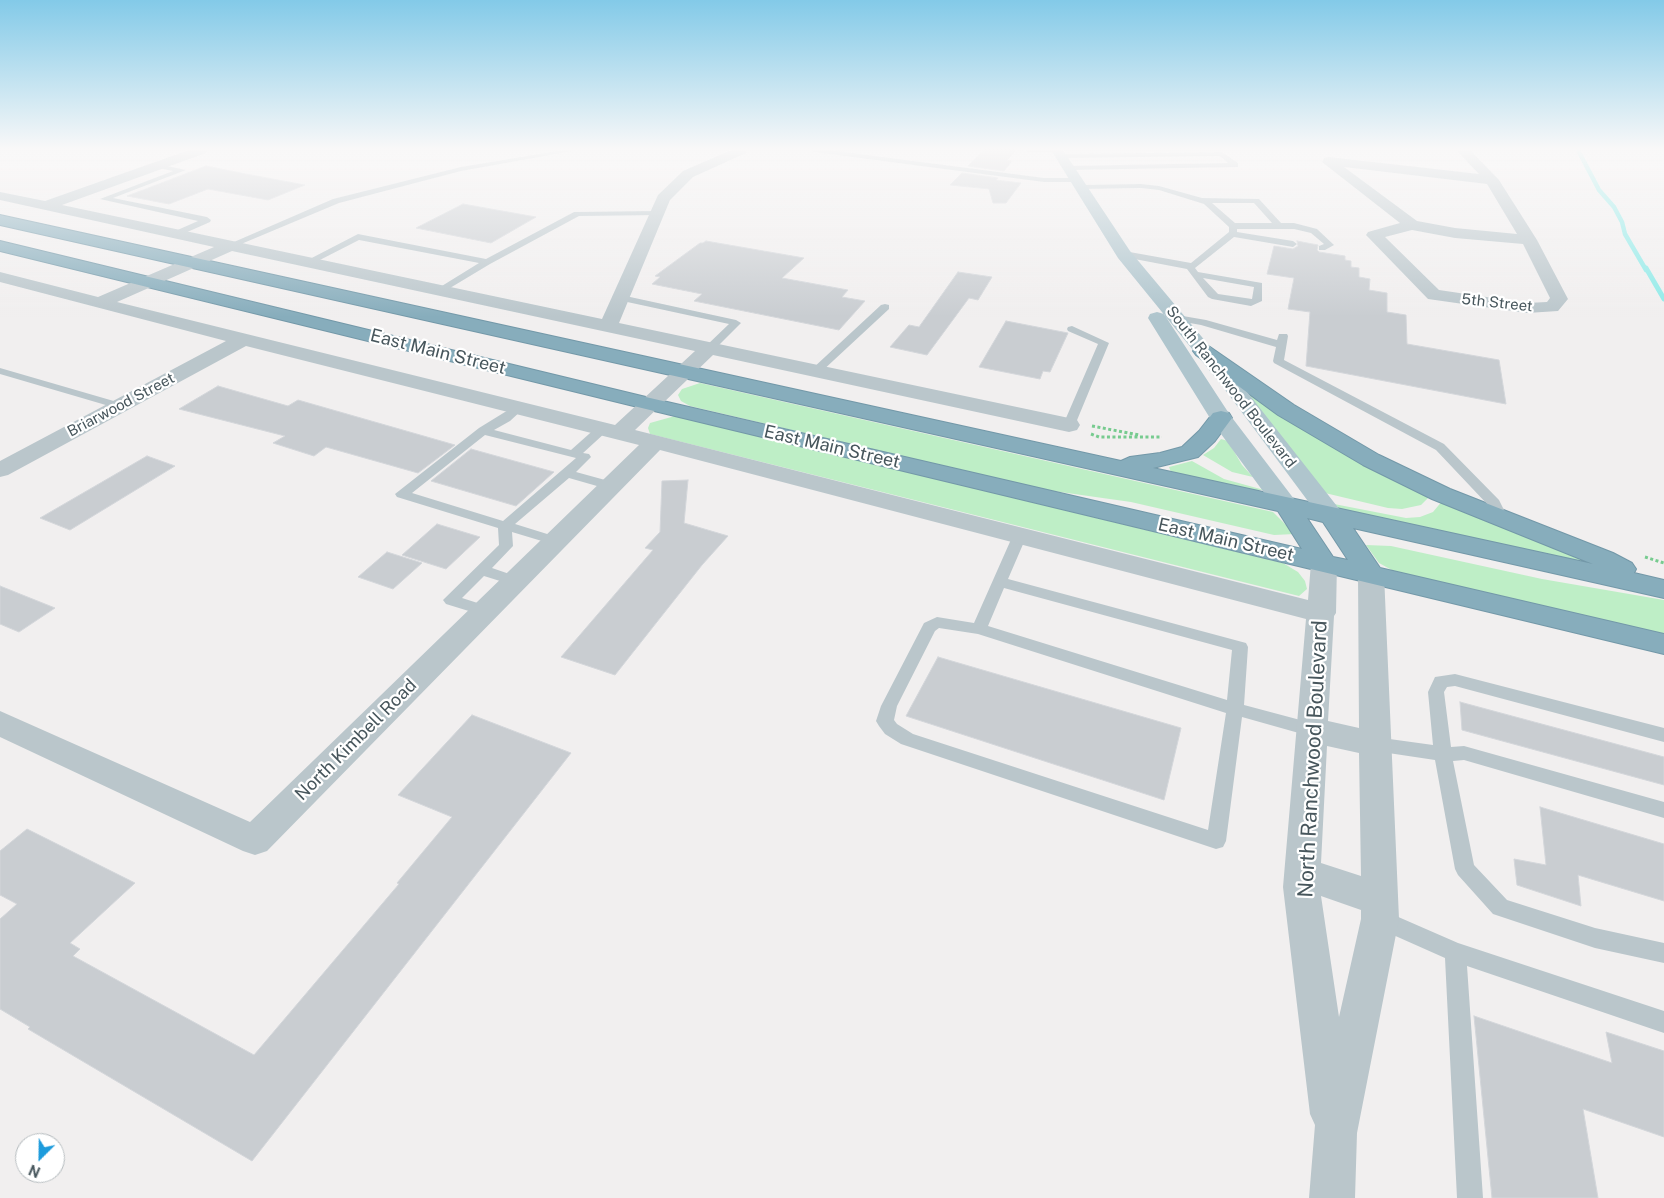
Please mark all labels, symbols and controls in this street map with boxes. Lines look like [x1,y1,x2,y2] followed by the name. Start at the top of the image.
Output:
[1460,290,1534,316] street label: 5th Street
[1162,303,1300,471] street label: South Ranchwood Boulevard
[368,325,508,379] street label: East Main Street
[64,369,178,441] street label: Briarwood Street
[762,421,902,473] street label: East Main Street
[1156,514,1296,566] street label: East Main Street
[1293,620,1333,898] street label: North Ranchwood Boulevard
[291,675,421,805] street label: North Kimbell Road
[15,1133,65,1183] north arrow
[26,1161,43,1180] text: N

